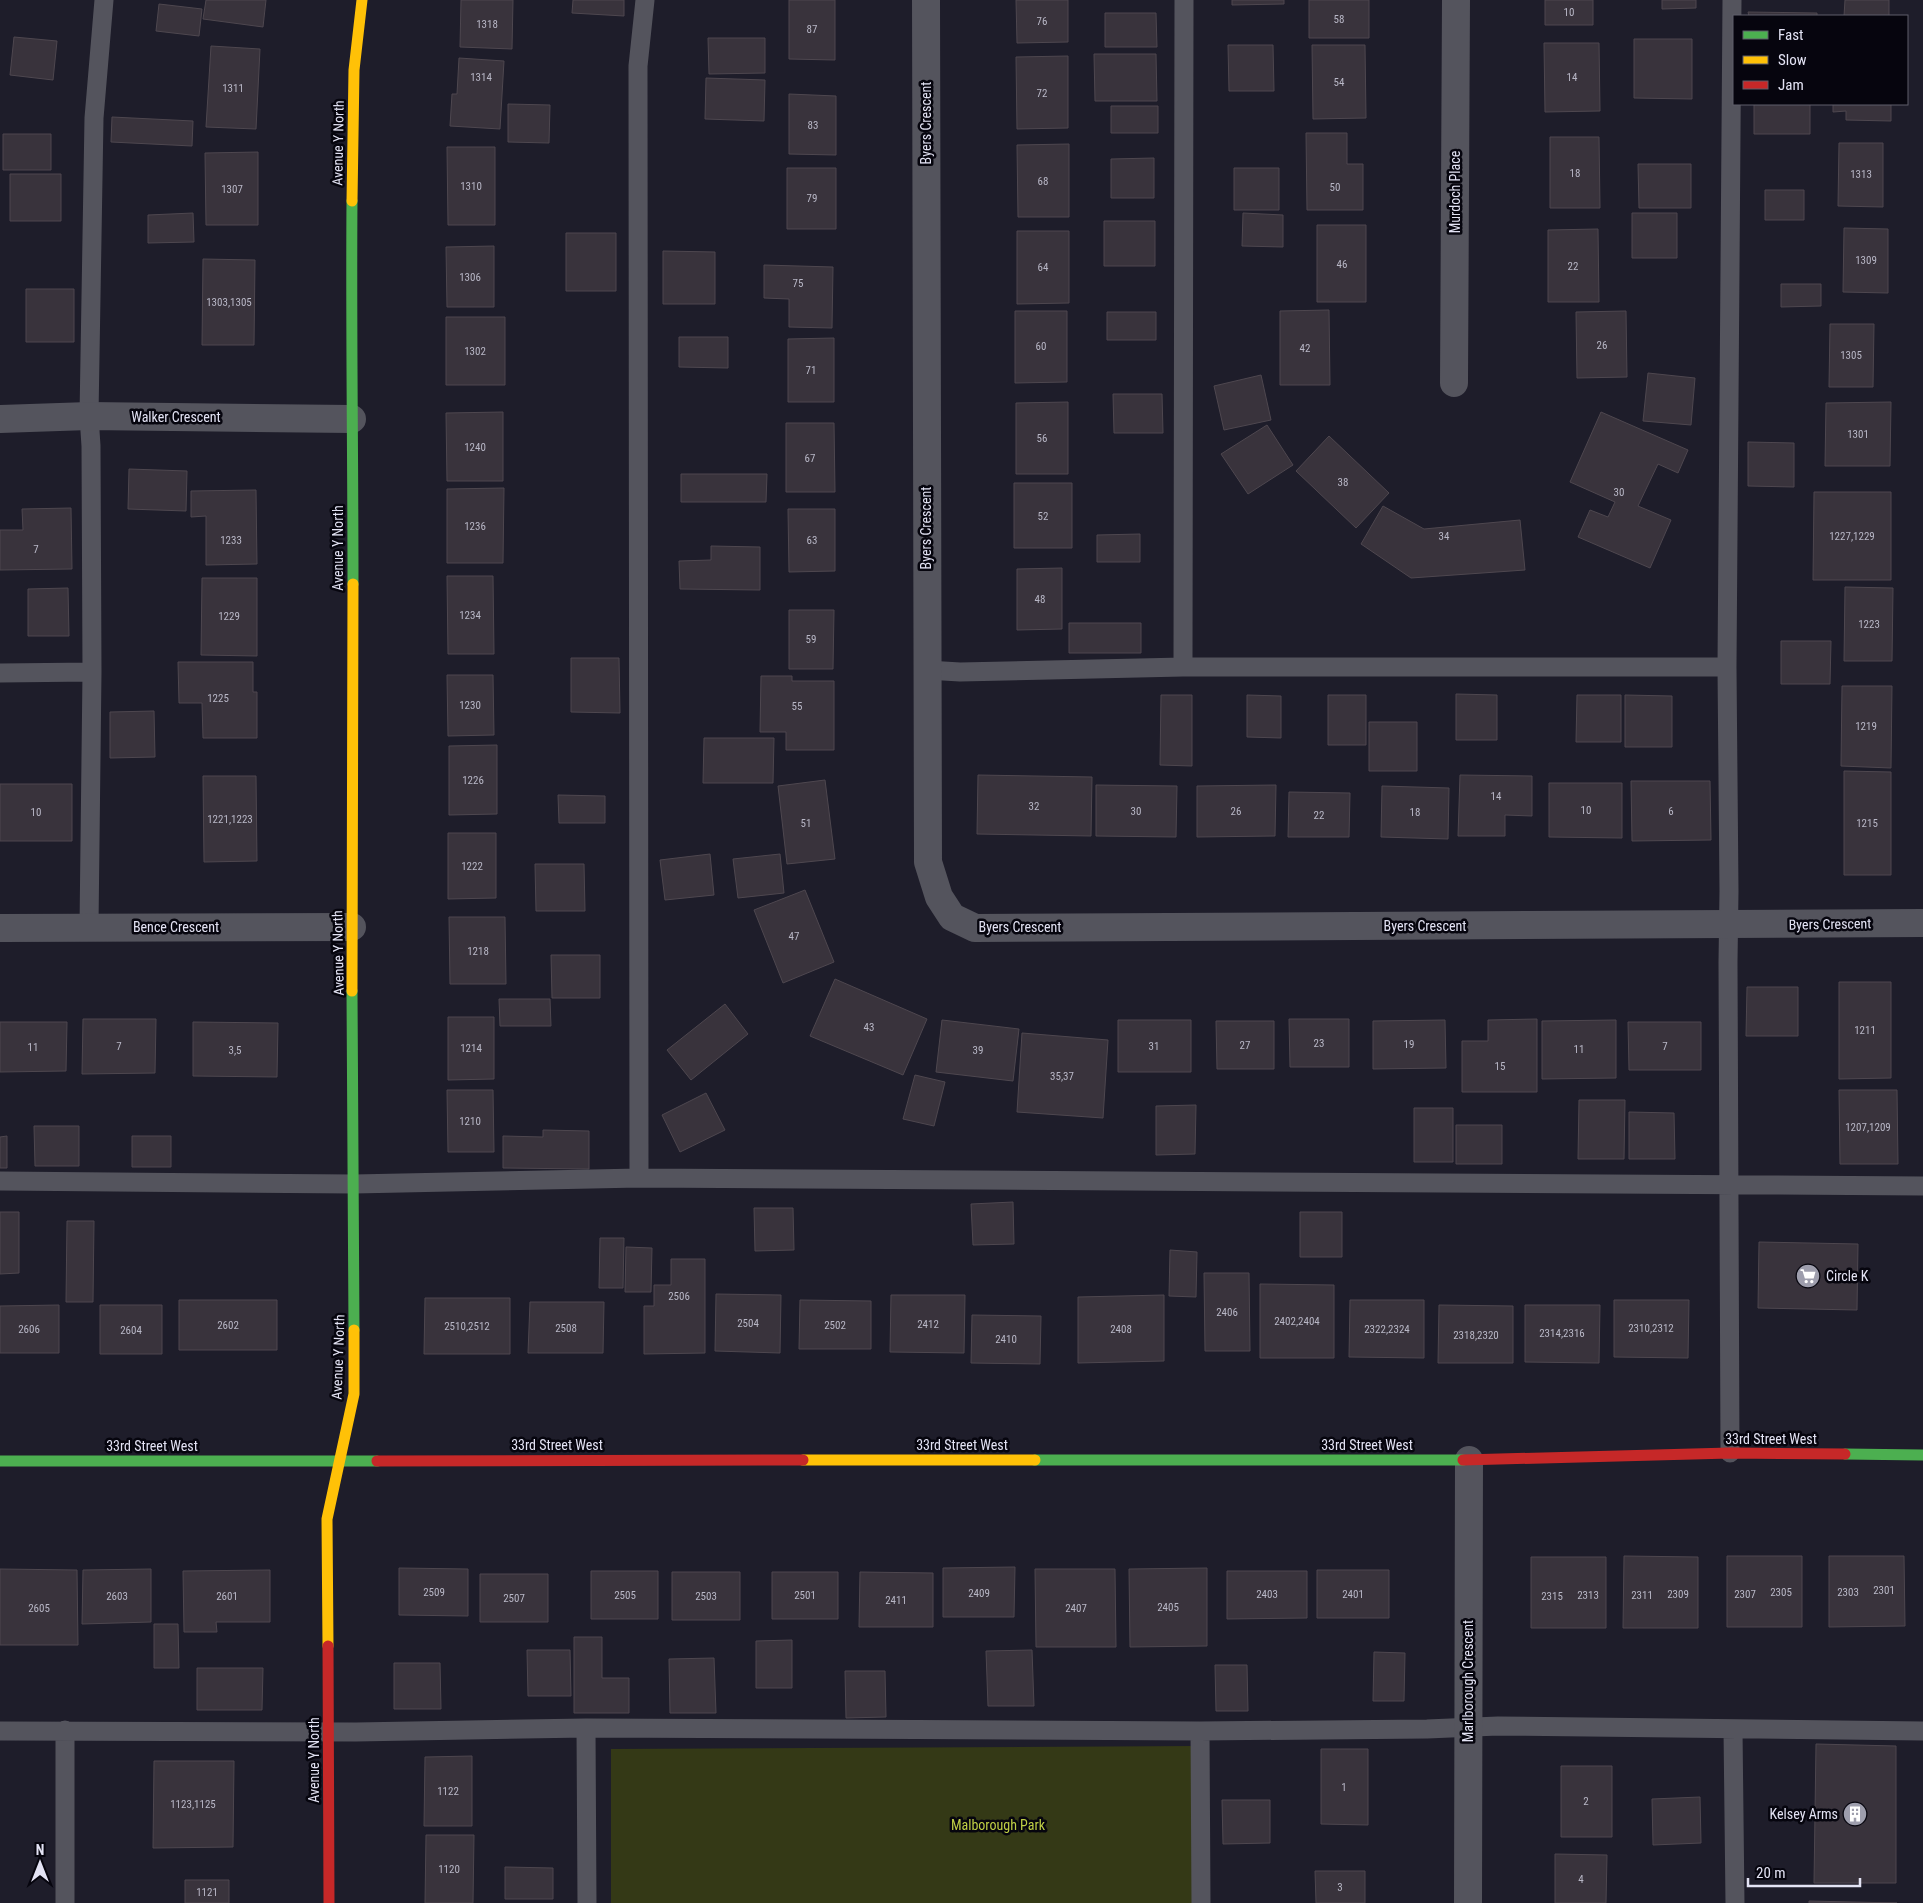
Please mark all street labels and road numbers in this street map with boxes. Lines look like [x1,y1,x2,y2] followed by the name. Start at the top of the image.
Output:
[918,82,934,164] street label: Byers Crescent
[329,100,347,186] street label: Avenue Y North
[1447,150,1463,233] street label: Murdoch Place
[131,409,221,425] street label: Walker Crescent
[918,487,934,569] street label: Byers Crescent
[330,505,346,591] street label: Avenue Y North
[329,910,347,996] street label: Avenue Y North
[1788,915,1872,933] street label: Byers Crescent
[1384,918,1466,934] street label: Byers Crescent
[133,919,219,935] street label: Bence Crescent
[979,919,1061,935] street label: Byers Crescent
[329,1314,347,1400] street label: Avenue Y North
[1725,1431,1817,1447] street label: 33rd Street West
[511,1437,603,1453] street label: 33rd Street West
[916,1437,1008,1453] street label: 33rd Street West
[1321,1437,1413,1453] street label: 33rd Street West
[106,1438,198,1454] street label: 33rd Street West
[1460,1620,1476,1742] street label: Marlborough Crescent
[306,1717,322,1803] street label: Avenue Y North

